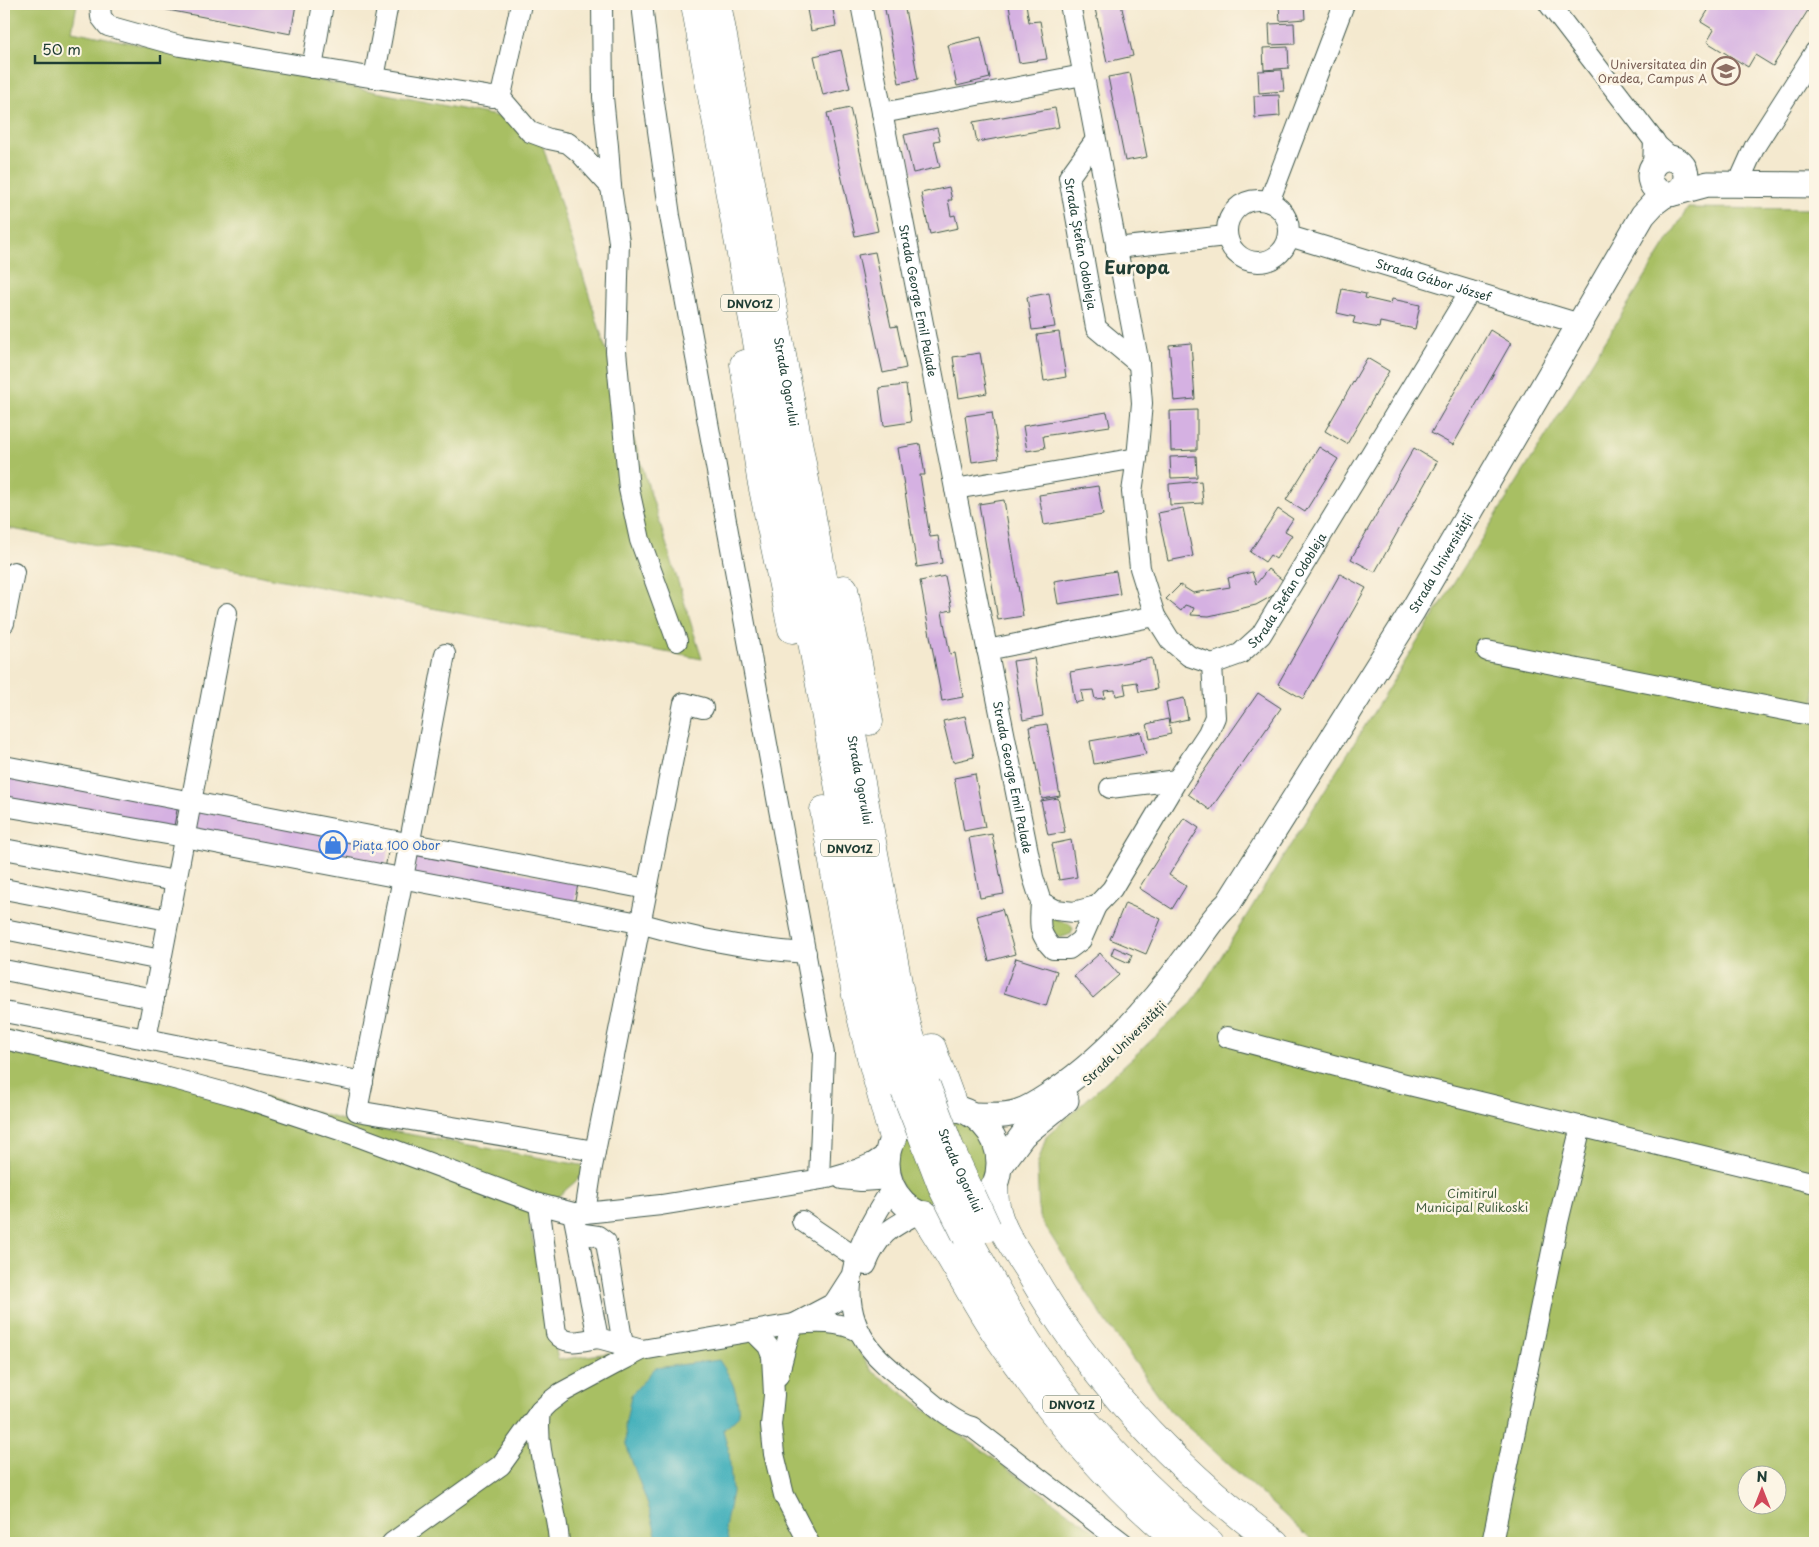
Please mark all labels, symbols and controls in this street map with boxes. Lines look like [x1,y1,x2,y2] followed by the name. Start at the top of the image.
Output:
[35,32,160,64] scale bar
[42,37,81,60] text: 50 m
[1598,55,1707,87] place label: Universitatea din Oradea, Campus A
[1711,56,1741,86] school or university icon: Universitatea din Oradea, Campus A
[1060,176,1102,312] street label: Strada Ștefan Odobleja
[895,223,942,378] street label: Strada George Emil Palade
[1104,253,1170,280] district label: Europa
[1374,254,1494,306] street label: Strada Gábor József
[721,294,779,312] road number: DNVO1Z
[770,335,804,428] street label: Strada Ogorului
[1404,510,1477,616] street label: Strada Universității
[1243,529,1330,652] street label: Strada Ștefan Odobleja
[989,699,1037,855] street label: Strada George Emil Palade
[843,734,878,826] street label: Strada Ogorului
[318,830,348,860] shop icon: Piața 100 Obor
[352,836,441,854] place label: Piața 100 Obor
[821,840,879,856] road number: DNVO1Z
[1078,997,1170,1089] street label: Strada Universității
[934,1125,988,1215] street label: Strada Ogorului
[1416,1184,1528,1216] park label: Cimitirul Municipal Rulikoski
[1043,1396,1101,1412] road number: DNVO1Z
[1736,1464,1786,1514] north arrow
[1756,1466,1768,1487] text: N

